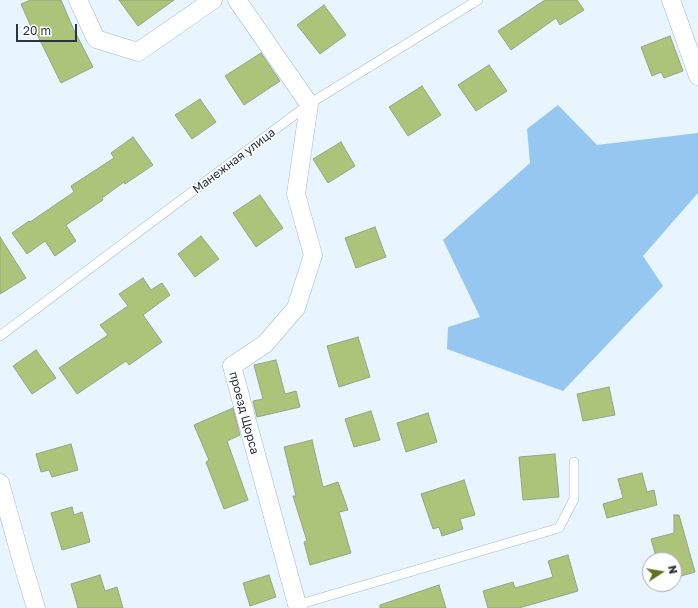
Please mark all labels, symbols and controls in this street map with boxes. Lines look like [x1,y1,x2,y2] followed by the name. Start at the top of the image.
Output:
[18,16,79,42] scale bar
[23,23,51,38] text: 20 m
[190,125,278,197] street label: Манежная улица
[226,370,262,456] street label: проезд Щорса
[642,552,682,592] north arrow
[666,564,680,575] text: N

